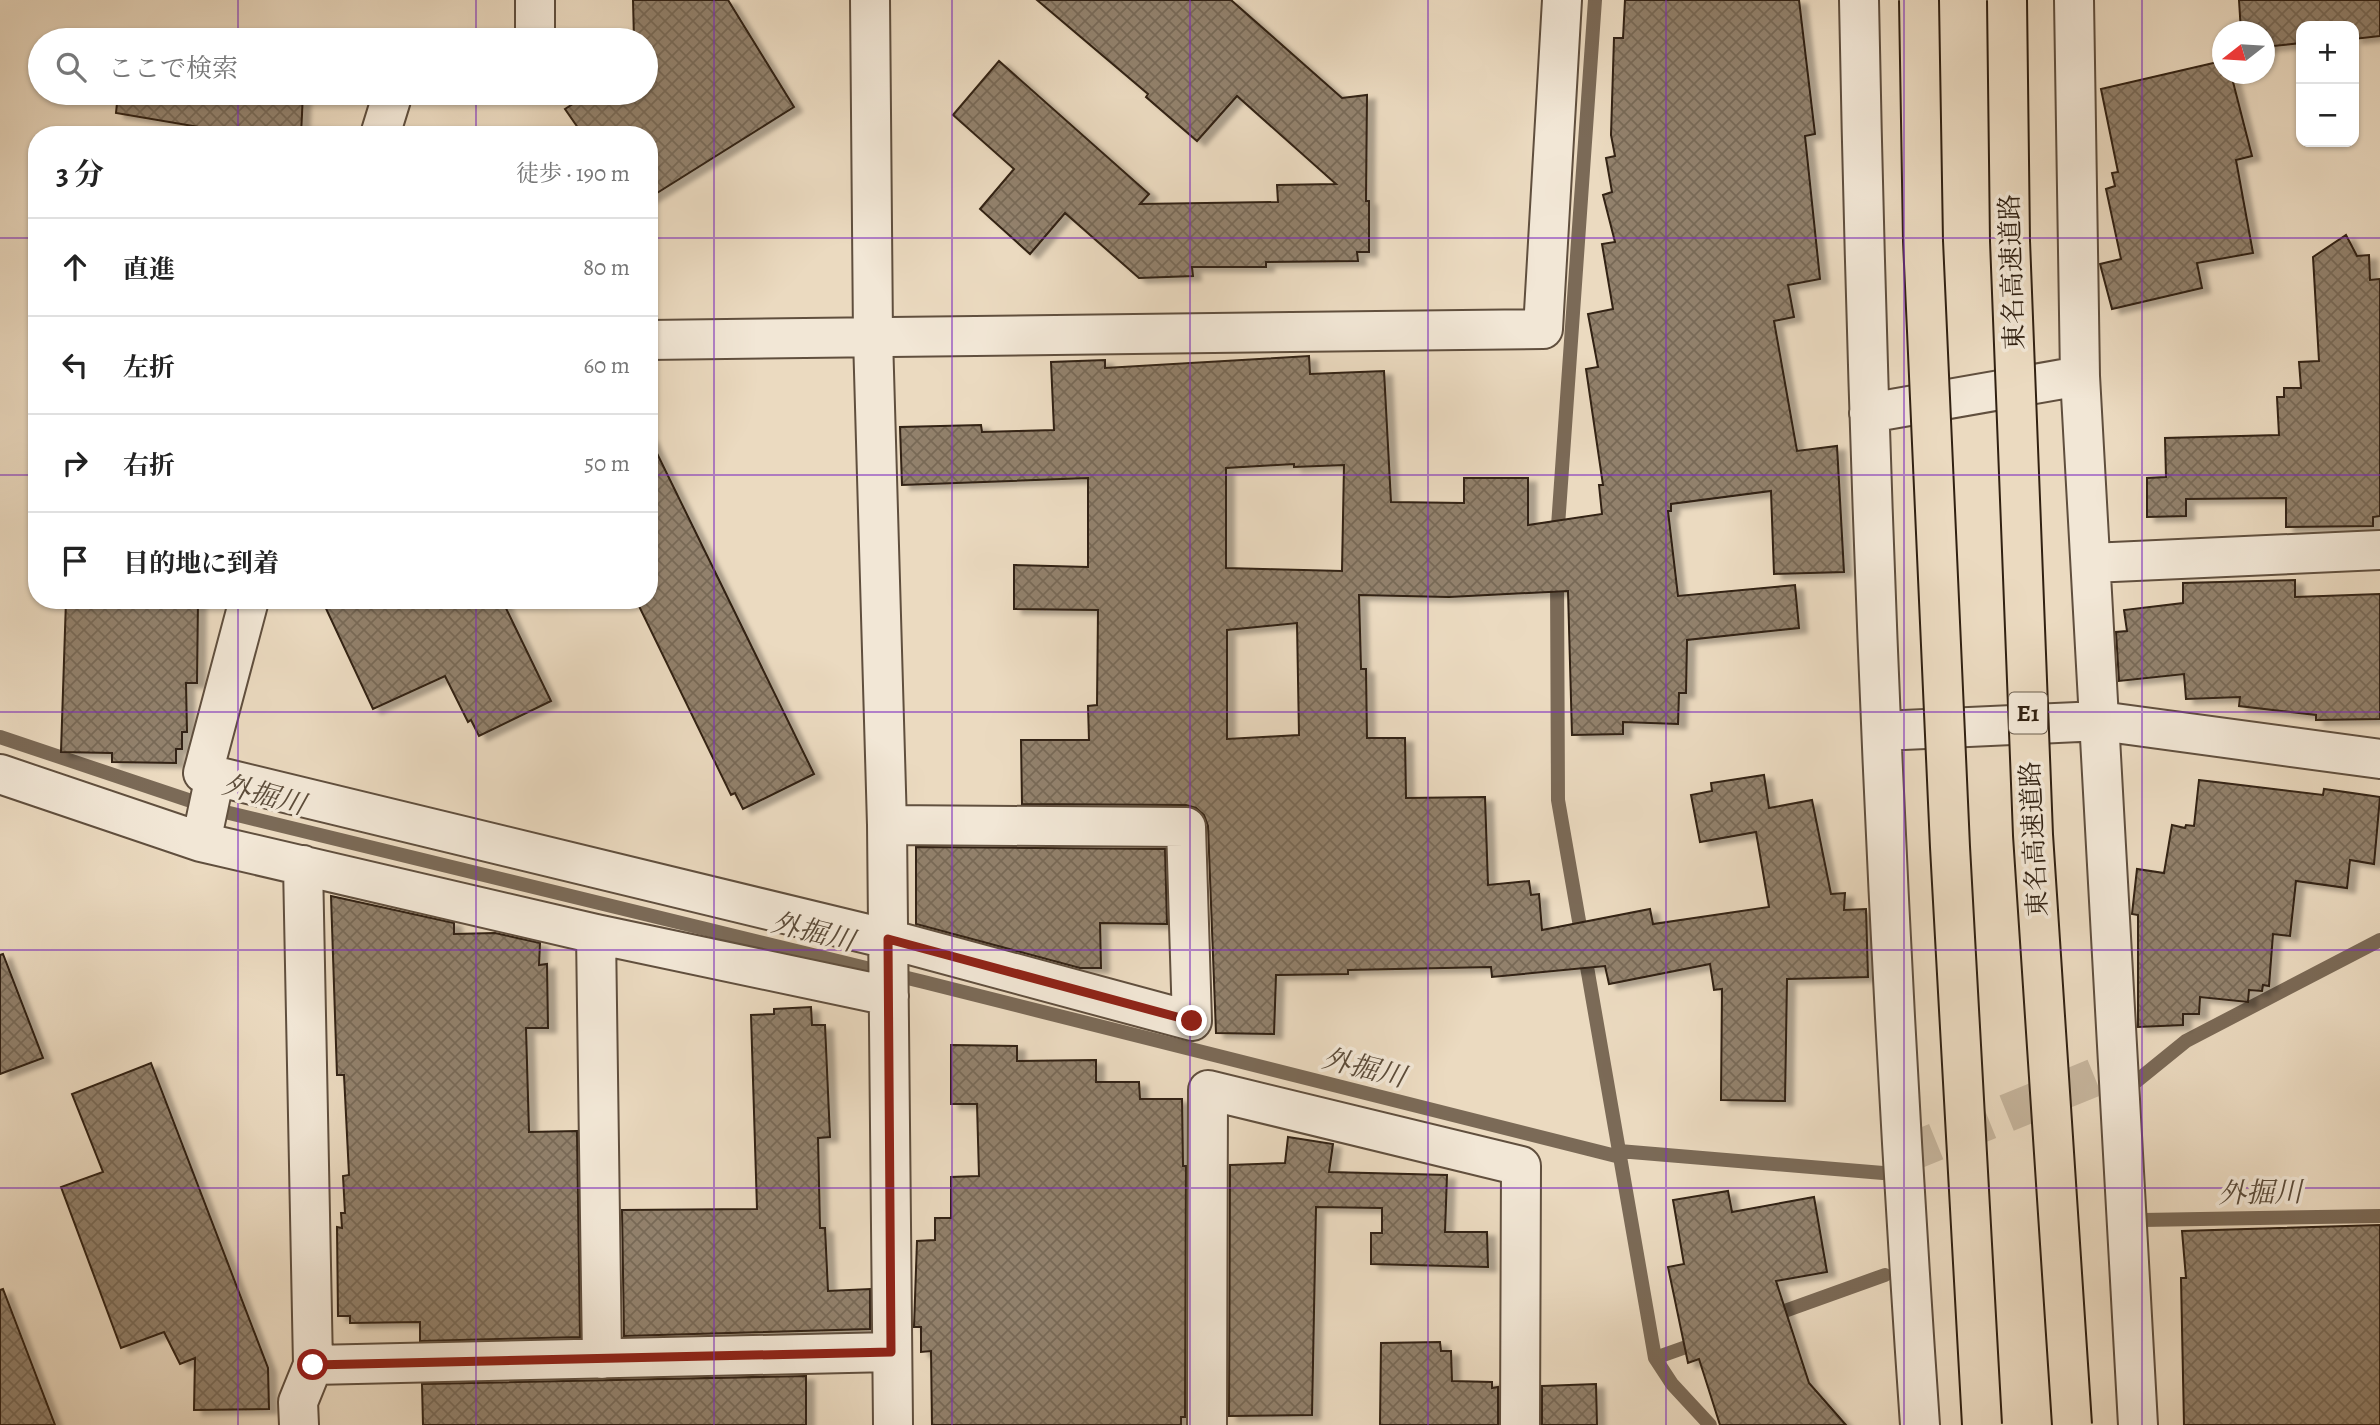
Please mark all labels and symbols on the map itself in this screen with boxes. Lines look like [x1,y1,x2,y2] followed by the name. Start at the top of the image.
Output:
[2212,21,2275,84] north arrow
[1992,193,2032,351] street label: 東名高速道路
[2009,692,2047,734] road number: E1
[2012,760,2056,918] street label: 東名高速道路
[219,766,312,825] water label: 外掘川
[768,903,861,961] water label: 外掘川
[1176,1005,1207,1036] route end
[1319,1039,1412,1097] water label: 外掘川
[2218,1173,2305,1213] water label: 外掘川
[297,1349,328,1380] route start

